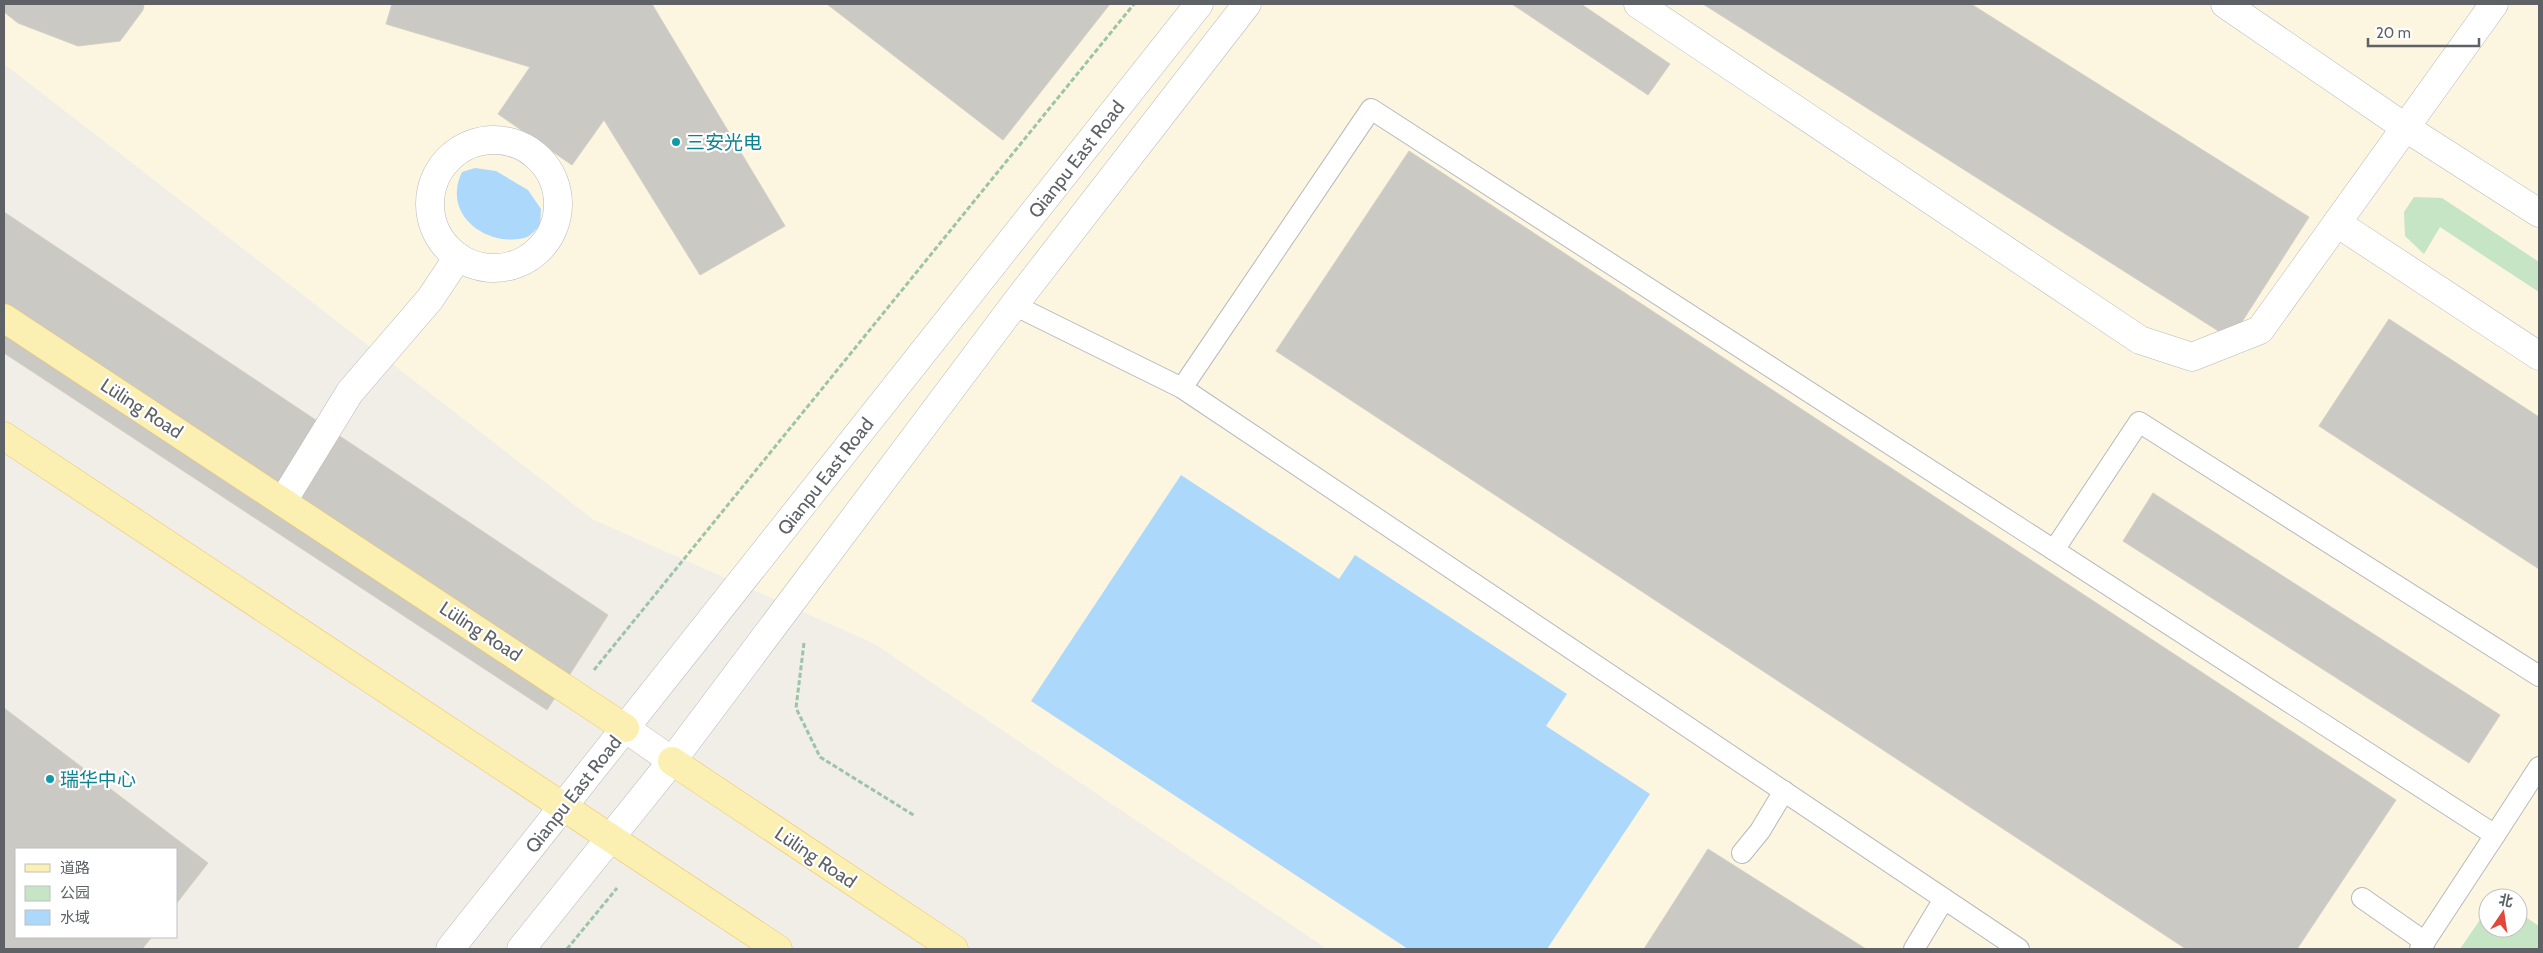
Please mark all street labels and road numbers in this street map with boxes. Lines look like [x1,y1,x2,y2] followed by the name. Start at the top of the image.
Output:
[1023,96,1129,223] street label: Qianpu East Road
[96,373,187,444] street label: Lüling Road
[772,413,878,540] street label: Qianpu East Road
[435,596,526,667] street label: Lüling Road
[520,731,626,858] street label: Qianpu East Road
[771,822,861,893] street label: Lüling Road

